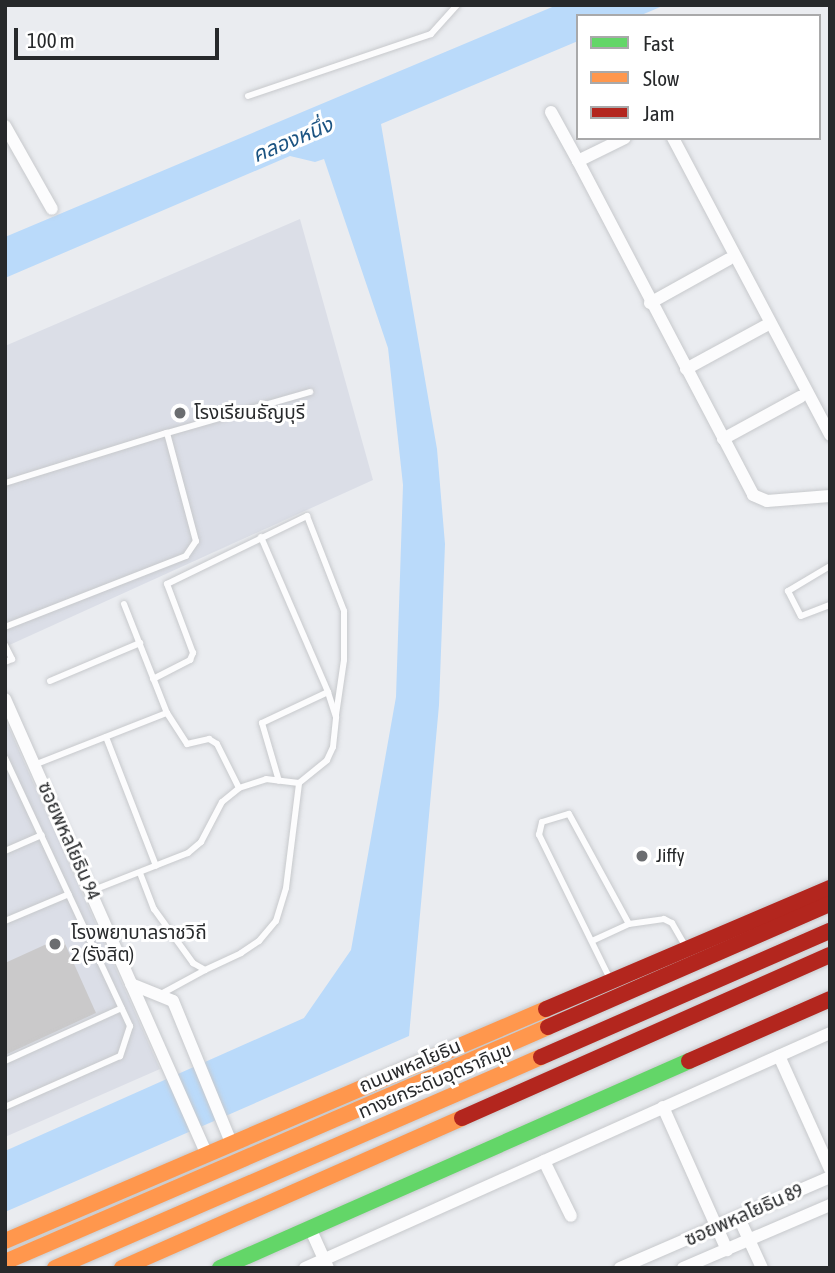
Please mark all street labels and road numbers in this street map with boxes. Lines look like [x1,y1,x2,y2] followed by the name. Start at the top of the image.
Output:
[33,778,105,904] street label: ซอยพหลโยธิน 94
[356,1034,464,1098] street label: ถนนพหลโยธิน
[355,1038,515,1124] street label: ทางยกระดับอุตราภิมุข
[681,1179,807,1251] street label: ซอยพหลโยธิน 89

